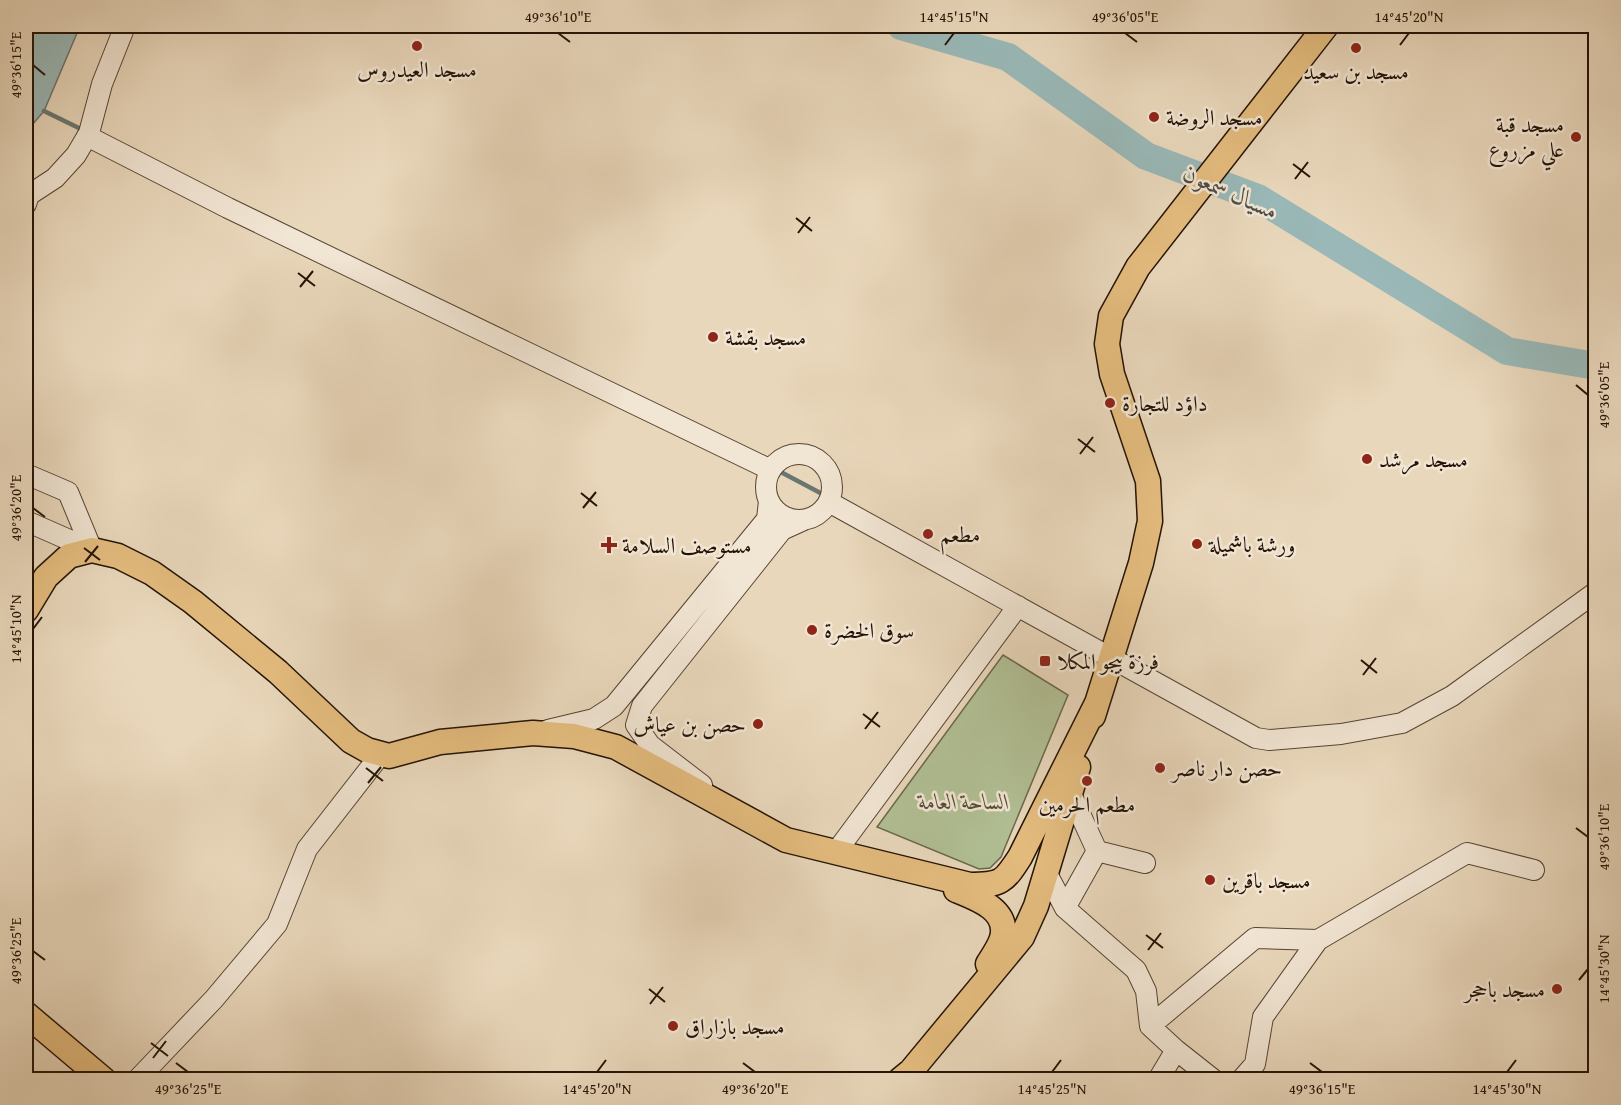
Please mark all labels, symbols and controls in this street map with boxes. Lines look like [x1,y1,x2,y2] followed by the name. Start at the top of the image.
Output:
[525,6,592,27] text: 49°36'10"E
[920,6,989,27] text: 14°45'15"N
[1092,6,1159,27] text: 49°36'05"E
[1375,6,1444,27] text: 14°45'20"N
[5,31,26,98] text: 49°36'15"E
[410,39,424,53] marker: مسجد العيدروس
[1349,41,1363,55] marker: مسجد بن سعيد
[357,53,477,85] place label: مسجد العيدروس
[1303,55,1409,87] place label: مسجد بن سعيد
[1166,101,1262,133] place label: مسجد الروضة
[1488,108,1564,171] place label: مسجد قبة علي مزروع
[1147,110,1161,124] marker: مسجد الروضة
[1569,130,1583,144] marker: مسجد قبة علي مزروع
[1178,155,1285,228] water label: مسيال سمعون
[725,321,806,353] place label: مسجد بقشة
[706,330,720,344] marker: مسجد بقشة
[1593,361,1614,428] text: 49°36'05"E
[1122,387,1208,419] place label: داؤد للتجارة
[1103,396,1117,410] marker: داؤد للتجارة
[1379,443,1468,475] place label: مسجد مرشد
[1360,452,1374,466] marker: مسجد مرشد
[5,474,26,541] text: 49°36'20"E
[940,518,980,555] place label: مطعم
[921,527,935,541] marker: مطعم
[1208,528,1295,560] place label: ورشة باشميلة
[622,529,752,561] place label: مستوصف السلامة
[600,536,618,554] marker: مستوصف السلامة
[1190,537,1204,551] marker: ورشة باشميلة
[5,594,26,663] text: 14°45'10"N
[824,614,914,646] place label: سوق الخضرة
[805,623,819,637] marker: سوق الخضرة
[1057,645,1159,677] place label: فرزة بيجو المكلا
[1038,654,1052,668] marker: فرزة بيجو المكلا
[633,708,746,740] place label: حصن بن عياش
[751,717,765,731] marker: حصن بن عياش
[1170,752,1282,784] place label: حصن دار ناصر
[1153,761,1167,775] marker: حصن دار ناصر
[1080,774,1094,788] marker: مطعم الحرمين
[917,785,1009,817] park label: الساحة العامة
[1039,788,1135,825] place label: مطعم الحرمين
[1593,803,1614,870] text: 49°36'10"E
[1222,864,1311,896] place label: مسجد باقرين
[1203,873,1217,887] marker: مسجد باقرين
[5,917,26,984] text: 49°36'25"E
[1593,934,1614,1003] text: 14°45'30"N
[1463,973,1545,1005] place label: مسجد باحجر
[1550,982,1564,996] marker: مسجد باحجر
[685,1010,784,1042] place label: مسجد بازاراق
[666,1019,680,1033] marker: مسجد بازاراق
[155,1078,222,1099] text: 49°36'25"E
[563,1078,632,1099] text: 14°45'20"N
[722,1078,789,1099] text: 49°36'20"E
[1018,1078,1087,1099] text: 14°45'25"N
[1289,1078,1356,1099] text: 49°36'15"E
[1473,1078,1542,1099] text: 14°45'30"N

